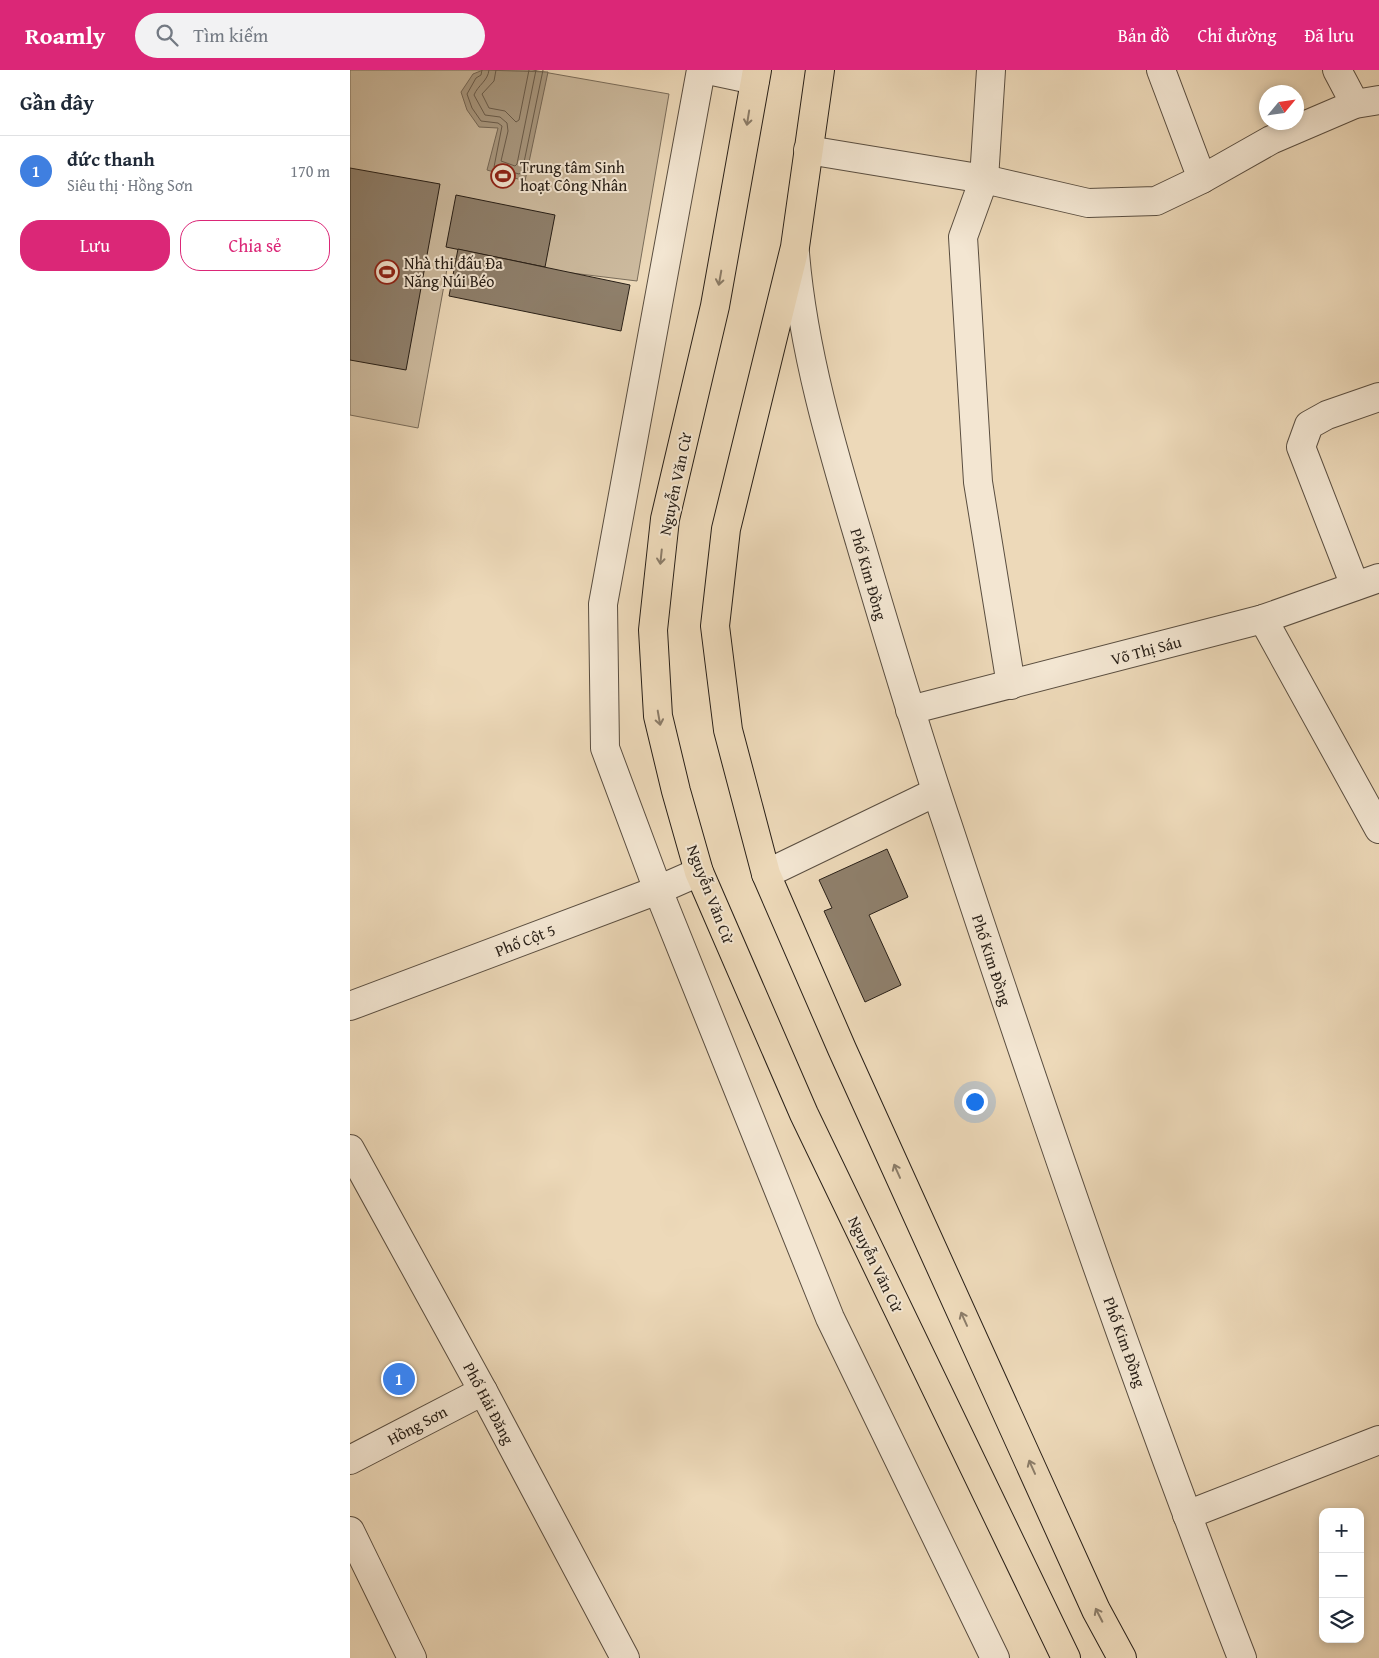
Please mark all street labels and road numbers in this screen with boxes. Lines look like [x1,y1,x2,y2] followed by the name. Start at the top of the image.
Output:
[652,430,698,538] street label: Nguyễn Văn Cừ
[844,525,894,623] street label: Phố Kim Đồng
[1108,629,1184,671] street label: Võ Thị Sáu
[681,841,741,948] street label: Nguyễn Văn Cừ
[966,911,1018,1009] street label: Phố Kim Đồng
[491,918,559,962] street label: Phố Cột 5
[842,1212,910,1317] street label: Nguyễn Văn Cừ
[1098,1293,1152,1391] street label: Phố Kim Đồng
[457,1358,521,1448] street label: Phố Hải Đăng
[383,1399,451,1451] street label: Hồng Sơn

